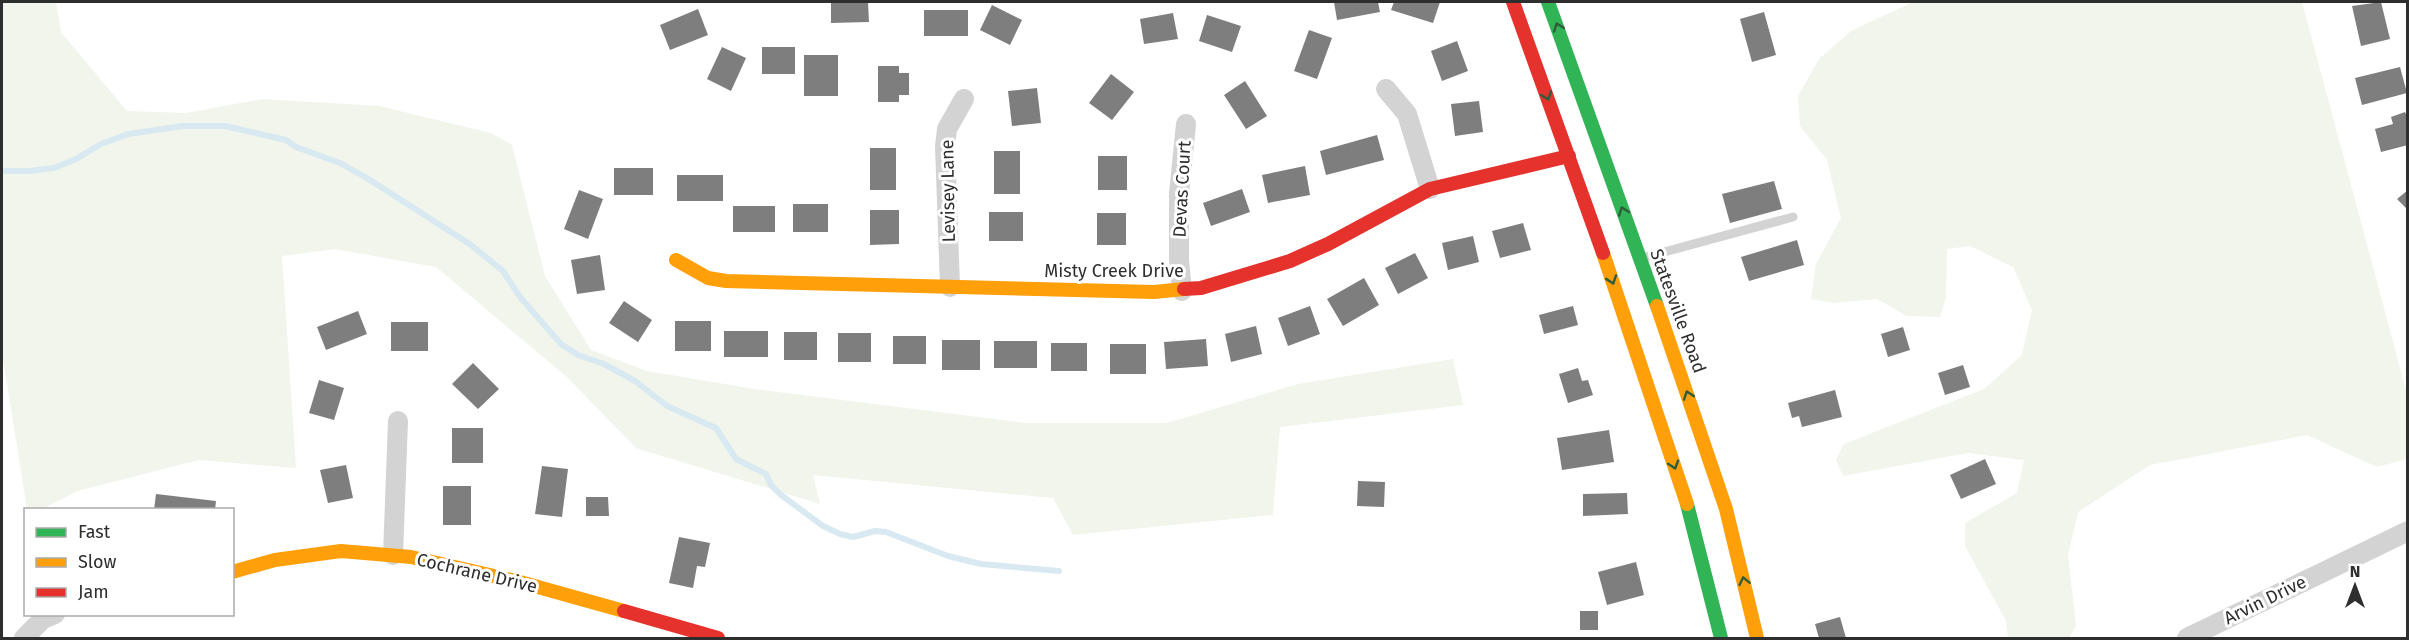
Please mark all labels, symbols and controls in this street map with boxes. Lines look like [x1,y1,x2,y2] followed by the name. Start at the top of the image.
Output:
[1552,22,1565,33] one-way arrow
[1539,90,1552,101] one-way arrow
[936,139,960,243] street label: Levisey Lane
[1168,140,1196,238] street label: Devas Court
[1618,206,1631,217] one-way arrow
[1645,246,1711,376] street label: Statesville Road
[1044,260,1184,282] street label: Misty Creek Drive
[1604,274,1617,285] one-way arrow
[1683,390,1696,401] one-way arrow
[1667,459,1680,470] one-way arrow
[24,508,234,616] legend
[78,521,111,543] text: Fast
[415,548,539,598] street label: Cochrane Drive
[78,551,117,573] text: Slow
[2325,556,2385,616] north arrow
[2350,562,2360,581] text: N
[2220,571,2310,629] street label: Arvin Drive
[1738,577,1751,587] one-way arrow
[78,581,109,603] text: Jam

